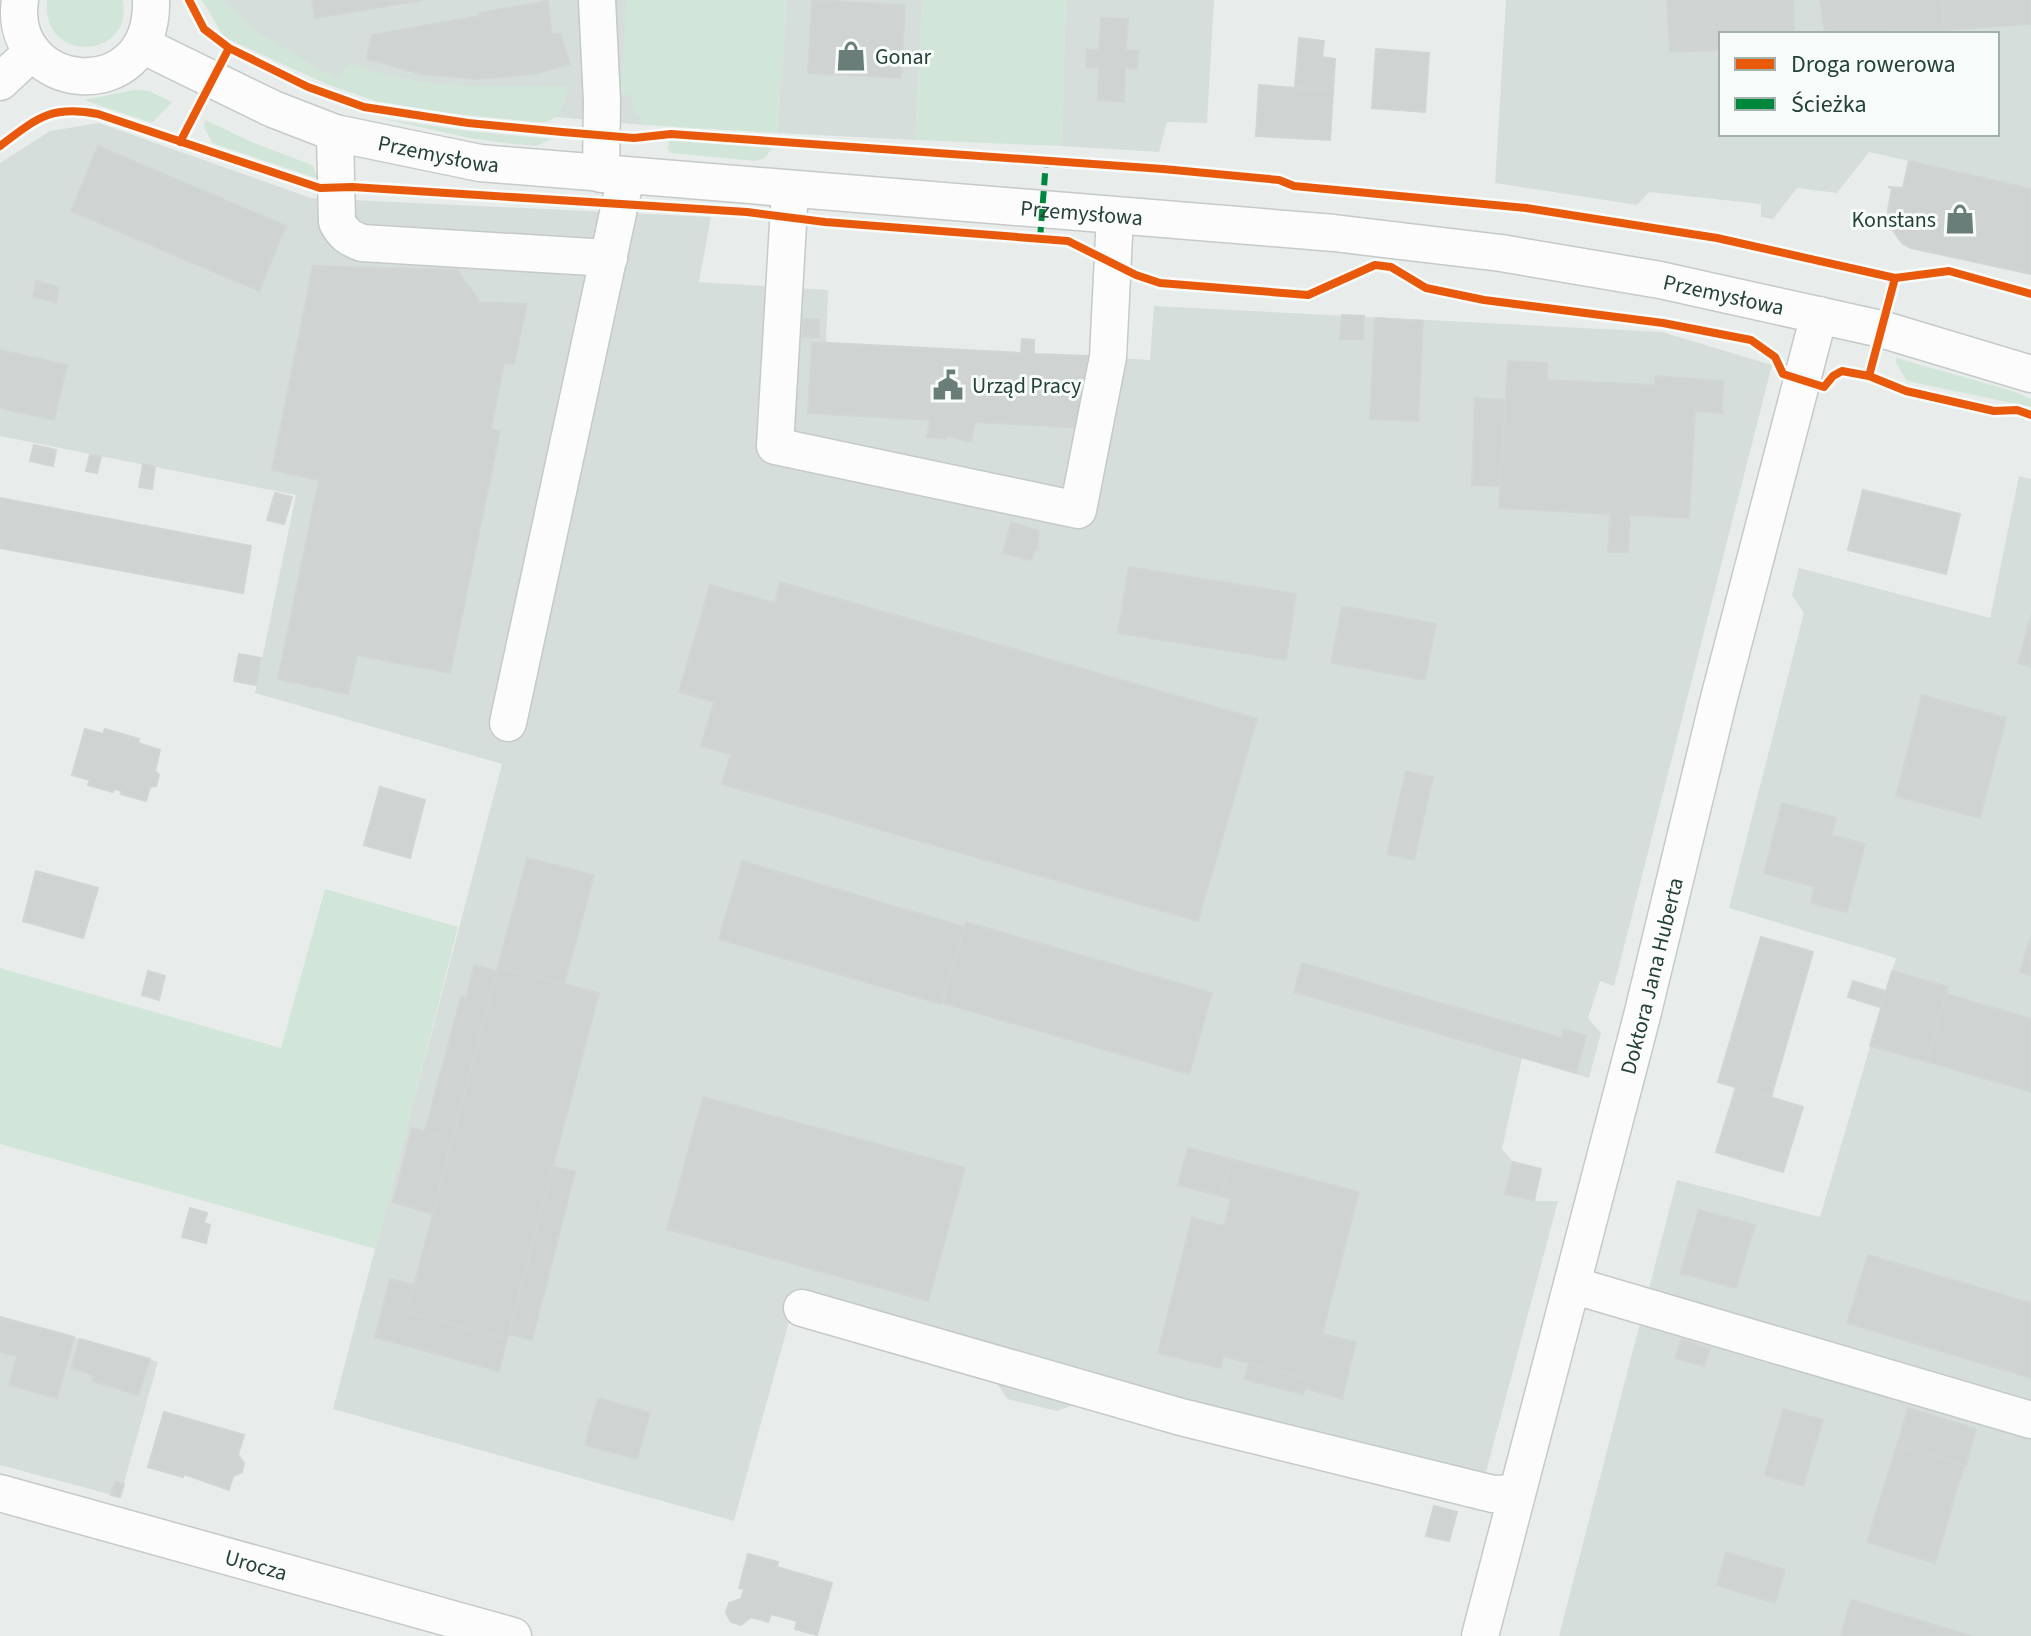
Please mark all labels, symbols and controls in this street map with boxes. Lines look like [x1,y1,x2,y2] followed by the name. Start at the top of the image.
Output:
[1719,32,1999,136] legend
[834,39,868,73] shop icon: Gonar
[875,41,932,73] place label: Gonar
[1791,47,1956,82] text: Droga rowerowa
[1791,87,1867,122] text: Ścieżka
[375,127,500,182] street label: Przemysłowa
[1019,192,1144,234] street label: Przemysłowa
[1943,202,1977,236] shop icon: Konstans
[1851,204,1936,236] place label: Konstans
[1660,266,1787,324] street label: Przemysłowa
[931,368,965,402] public building icon: Urząd Pracy
[972,370,1082,402] place label: Urząd Pracy
[1612,874,1692,1078] street label: Doktora Jana Huberta
[221,1541,291,1589] street label: Urocza

